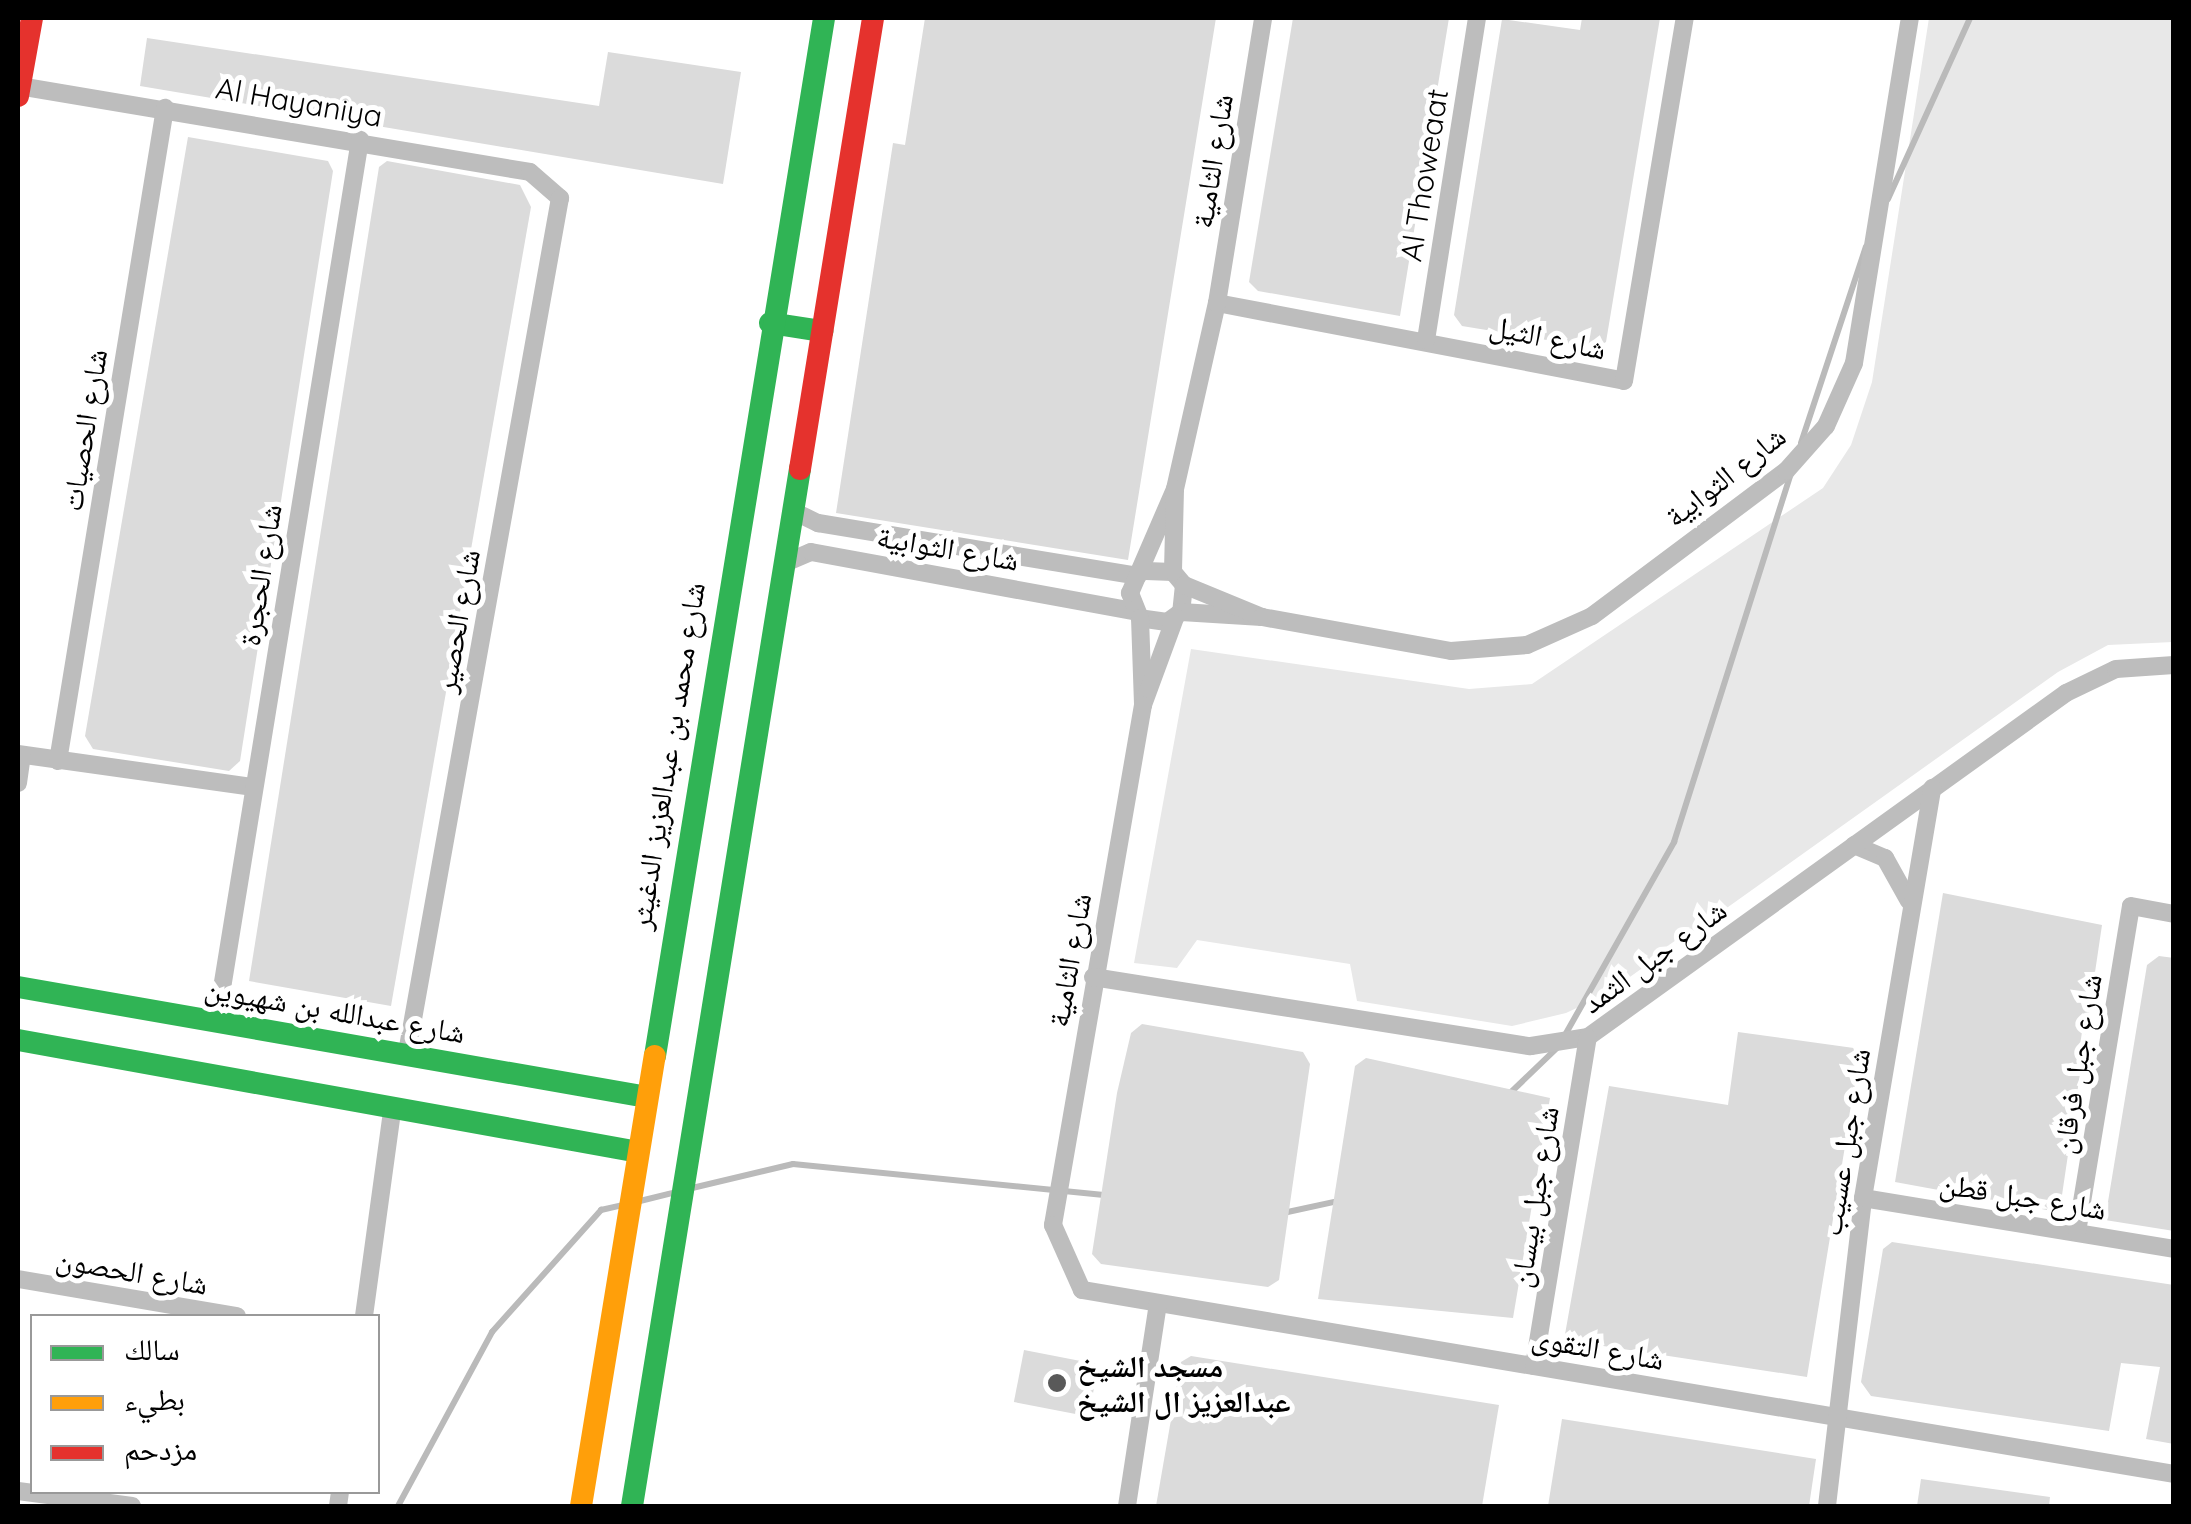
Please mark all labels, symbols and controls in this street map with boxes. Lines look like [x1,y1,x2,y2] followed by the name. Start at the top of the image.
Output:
[213,70,385,134] street label: Al Hayaniya
[1393,86,1455,264] street label: Al Thoweaat
[1184,91,1240,231] street label: شارع الثامية
[1487,307,1609,367] street label: شارع الثيل
[53,346,115,514] street label: شارع الحصيات
[1657,418,1793,534] street label: شارع الثوابية
[231,502,289,648] street label: شارع الحجرة
[874,518,1022,578] street label: شارع الثوابية
[427,546,487,696] street label: شارع الحصير
[622,580,712,932] street label: شارع محمد بن عبدالعزيز الدغيثر
[1040,890,1098,1030] street label: شارع الثامية
[1575,892,1733,1020] street label: شارع جبل الثمد
[202,969,468,1051] street label: شارع عبدالله بن شهيوين
[2045,972,2109,1156] street label: شارع جبل فرقان
[1812,1046,1878,1238] street label: شارع جبل عسيب
[1502,1104,1566,1290] street label: شارع جبل بيسان
[1937,1165,2109,1227] street label: شارع جبل قطن
[53,1240,211,1302] street label: شارع الحصون
[30,1314,380,1494] legend
[1529,1319,1667,1377] street label: شارع التقوى
[124,1330,180,1368] text: سالك
[1077,1348,1290,1418] place label: مسجد الشيخ عبدالعزيز ال الشيخ
[1046,1372,1068,1394] marker: مسجد الشيخ عبدالعزيز ال الشيخ
[124,1380,185,1418] text: بطيء
[124,1430,197,1468] text: مزدحم

